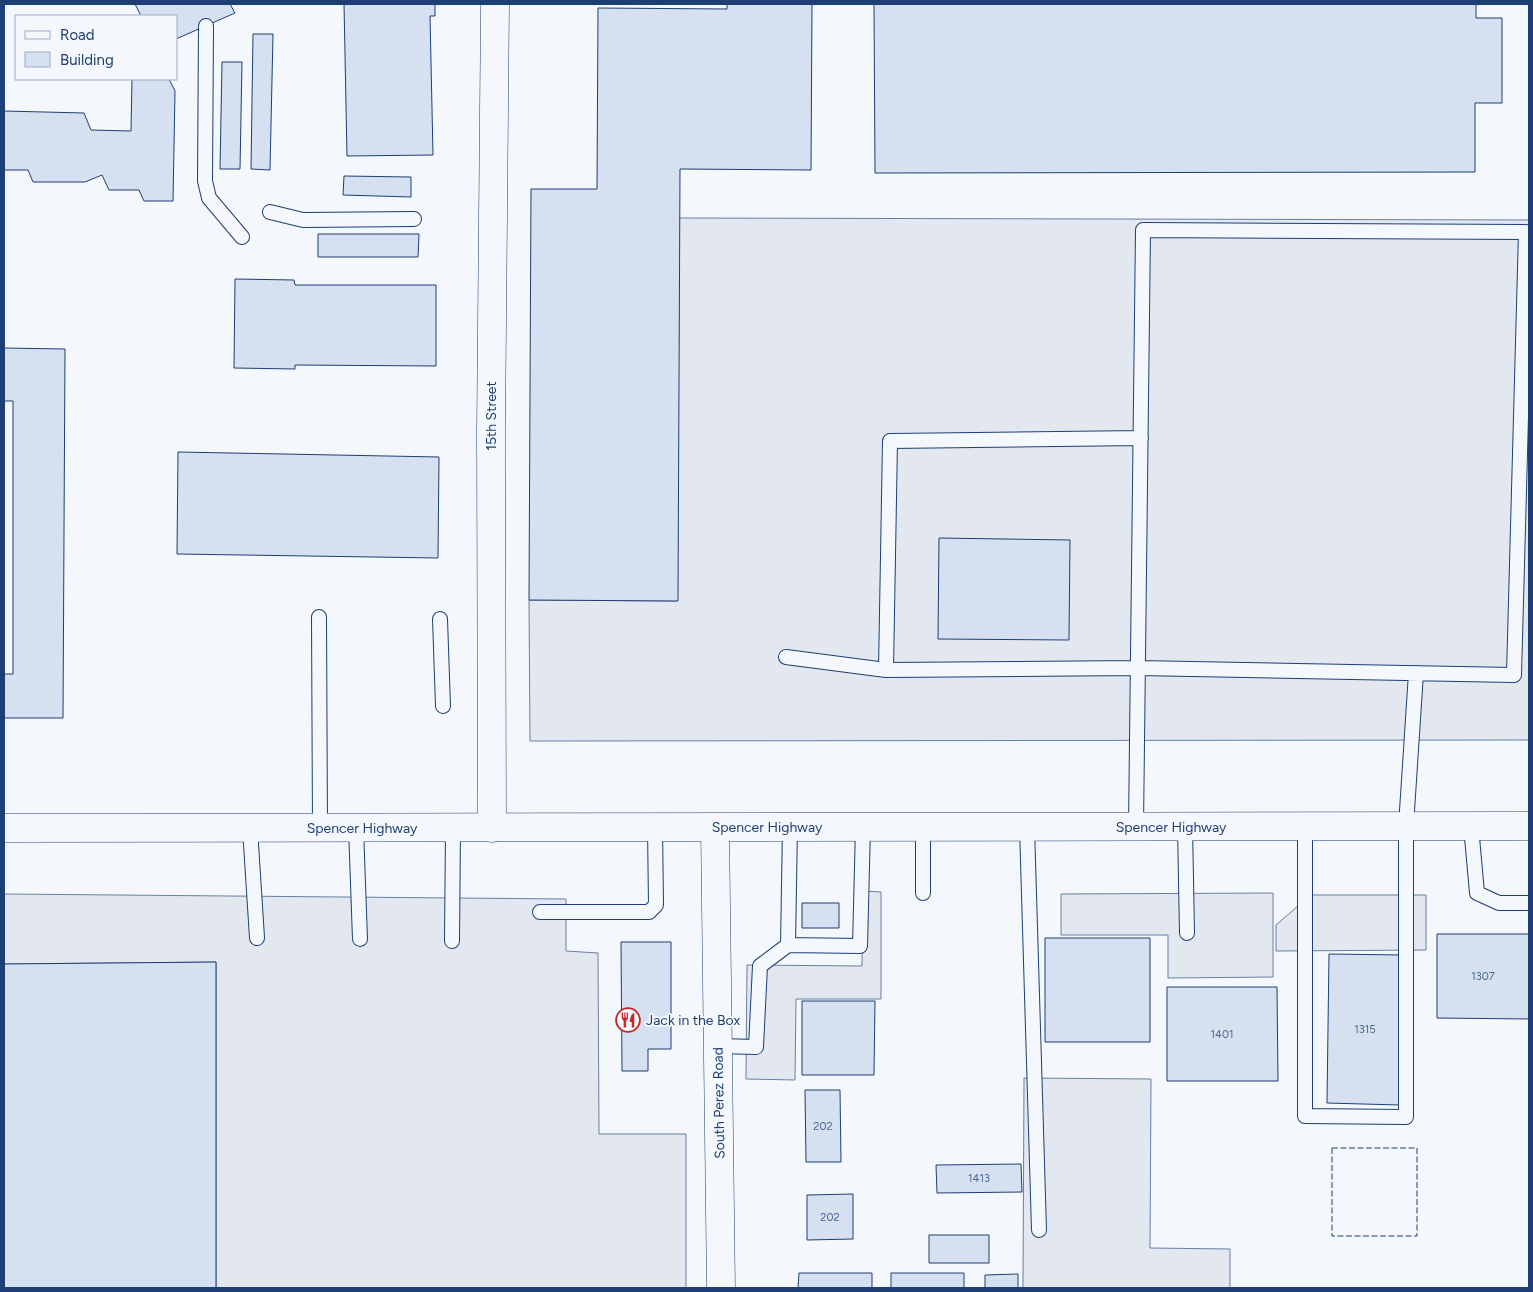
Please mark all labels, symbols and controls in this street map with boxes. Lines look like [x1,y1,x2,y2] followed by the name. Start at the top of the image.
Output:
[15,15,178,80] legend
[60,26,95,44] text: Road
[60,51,114,69] text: Building
[483,381,500,451] street label: 15th Street
[712,819,823,836] street label: Spencer Highway
[1116,819,1227,836] street label: Spencer Highway
[307,820,418,837] street label: Spencer Highway
[1471,970,1495,983] house number: 1307
[615,1007,641,1033] restaurant icon: Jack in the Box
[646,1012,740,1029] place label: Jack in the Box
[1354,1023,1376,1036] house number: 1315
[1211,1028,1233,1041] house number: 1401
[710,1047,728,1159] street label: South Perez Road
[813,1120,833,1133] house number: 202
[968,1172,990,1185] house number: 1413
[820,1211,840,1224] house number: 202

